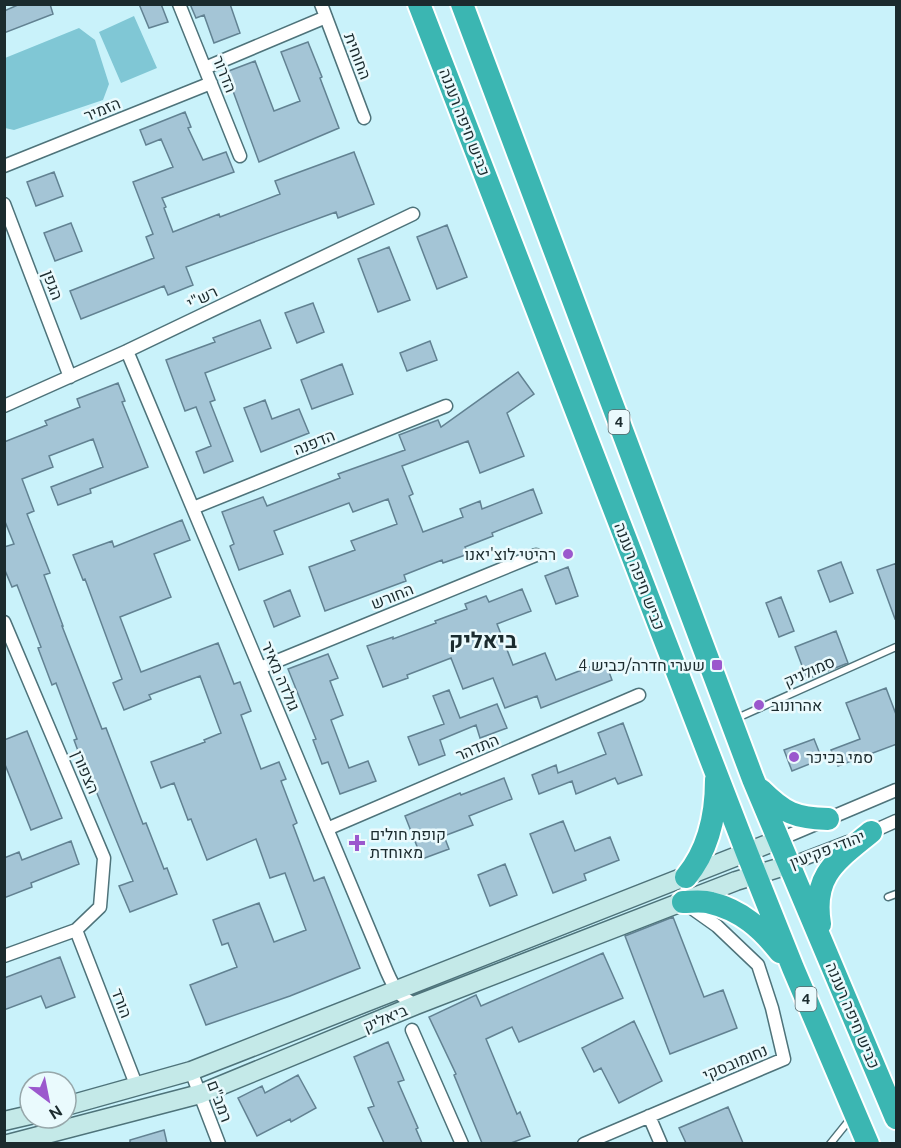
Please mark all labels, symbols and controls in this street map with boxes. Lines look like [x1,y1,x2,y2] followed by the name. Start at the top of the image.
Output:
[341,30,375,82] street label: החוחית
[210,53,240,95] street label: הדרור
[436,66,494,178] street label: כביש חיפה רעננה
[81,94,123,124] street label: הזמיר
[39,268,67,302] street label: הגפן
[184,282,220,312] street label: רש"י
[608,410,630,434] road number: 4
[291,426,337,458] street label: הדפנה
[611,520,669,632] street label: כביש חיפה רעננה
[464,545,556,563] place label: רהיטי לוצ'יאנו
[561,547,575,561] marker: רהיטי לוצ'יאנו
[368,579,416,613] street label: החורש
[449,627,517,652] district label: ביאליק
[258,639,304,713] street label: גולדה מאיר
[781,652,837,690] street label: סמולניק
[578,656,705,674] place label: שערי חדרה/כביש 4
[710,658,724,672] marker: שערי חדרה/כביש 4
[771,696,822,714] place label: אהרונוב
[752,698,766,712] marker: אהרונוב
[453,730,501,764] street label: התדהר
[69,748,103,796] street label: הצפורן
[806,748,873,766] place label: סמי בכיכר
[787,750,801,764] marker: סמי בכיכר
[370,825,446,861] place label: קופת חולים מאוחדת
[787,826,867,872] street label: יהודי פקיעין
[348,834,366,852] marker: קופת חולים מאוחדת
[822,959,884,1071] street label: כביש חיפה רעננה
[108,986,136,1020] street label: הורד
[796,987,816,1011] road number: 4
[360,1000,410,1035] street label: ביאליק
[700,1040,770,1084] street label: נחומובסקי
[18,1070,78,1130] north arrow
[204,1078,236,1124] street label: רמב"ם
[46,1102,66,1124] text: N

